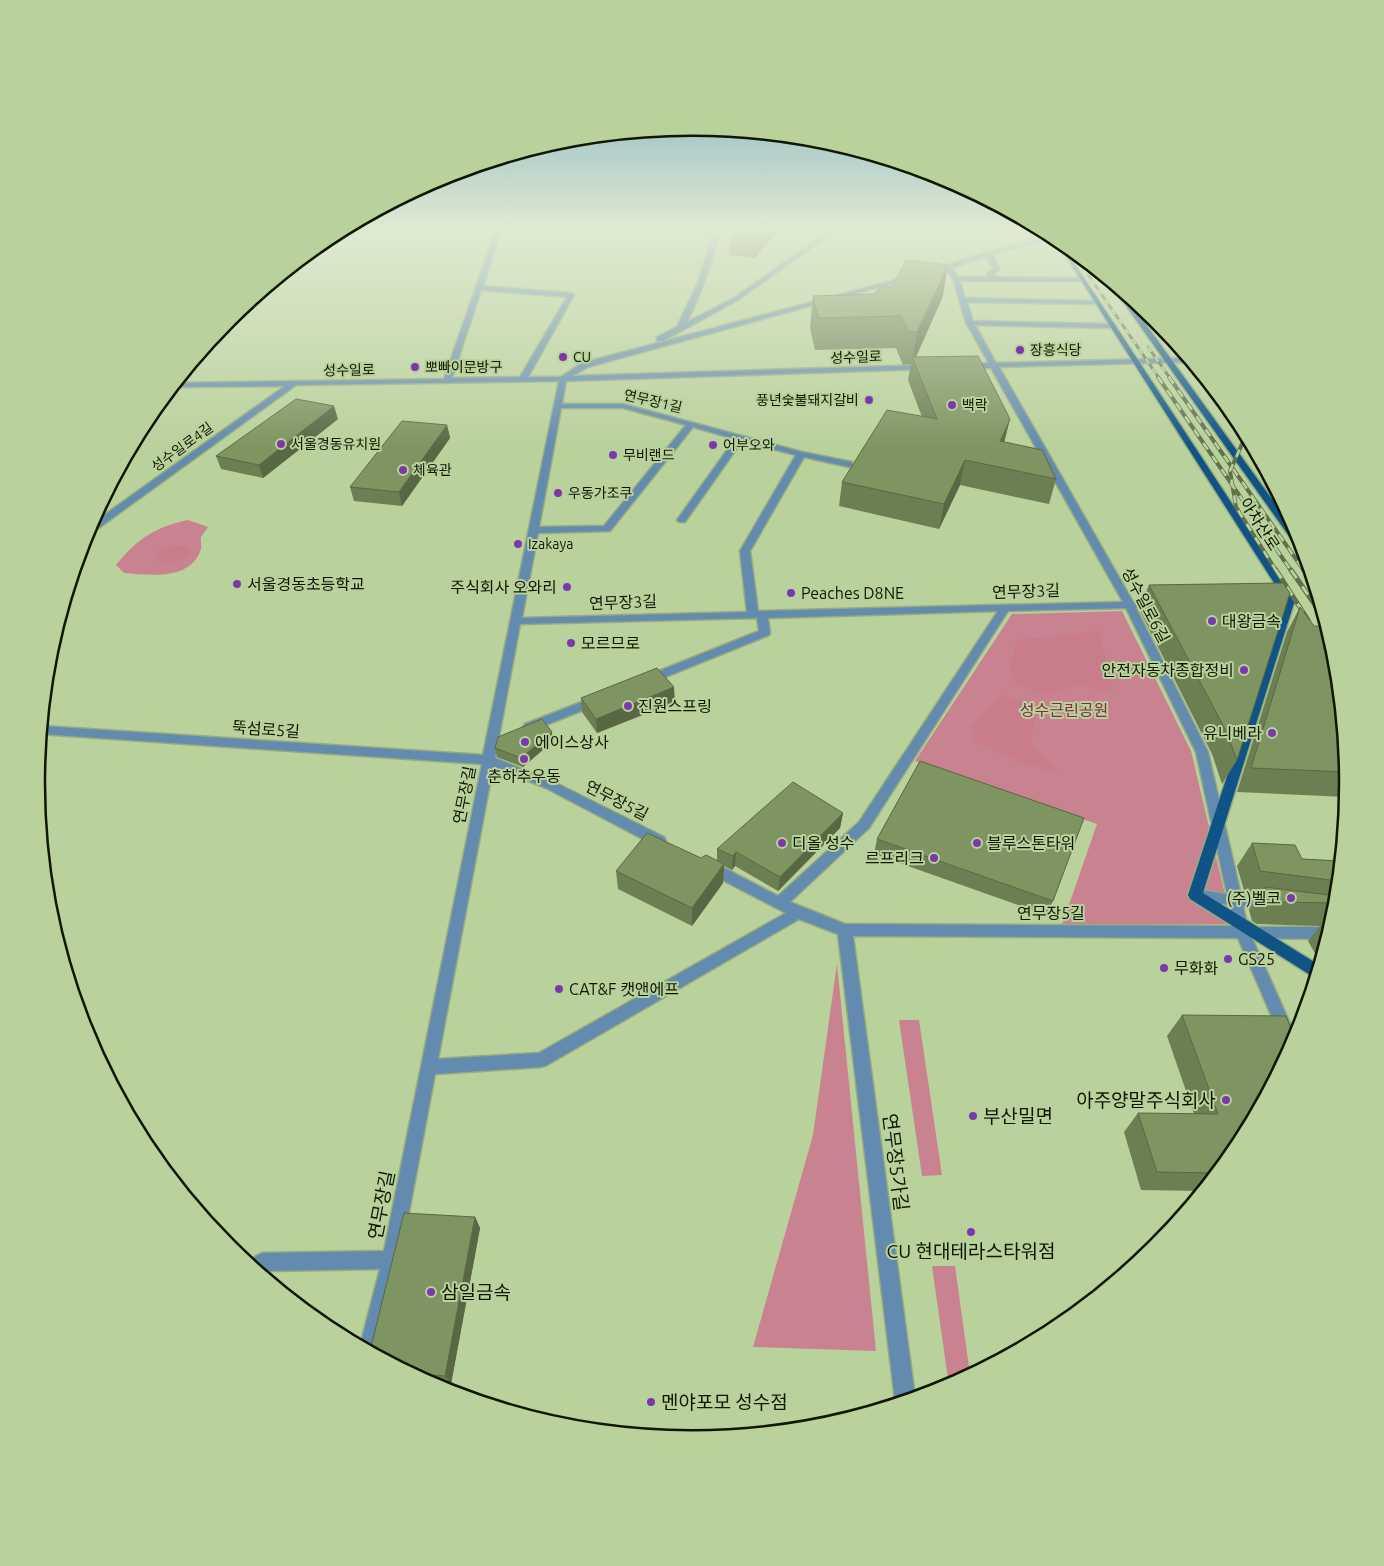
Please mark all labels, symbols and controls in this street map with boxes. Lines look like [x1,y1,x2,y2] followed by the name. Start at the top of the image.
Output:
[1030,342,1082,358] place label: 장흥식당
[1014,344,1026,356] marker: 장흥식당
[830,348,882,366] street label: 성수일로
[573,349,591,365] place label: CU
[557,351,569,363] marker: CU
[425,359,502,375] place label: 뽀빠이문방구
[409,361,421,373] marker: 뽀빠이문방구
[323,362,375,378] street label: 성수일로
[622,387,684,415] street label: 연무장1길
[756,392,859,408] place label: 풍년숯불돼지갈비
[863,394,875,406] marker: 풍년숯불돼지갈비
[962,397,988,413] place label: 백락
[946,399,958,411] marker: 백락
[148,419,216,475] street label: 성수일로4길
[291,436,381,452] place label: 서울경동유치원
[723,437,775,453] place label: 어부오와
[275,438,287,450] marker: 서울경동유치원
[707,439,719,451] marker: 어부오와
[623,447,675,463] place label: 무비랜드
[607,449,619,461] marker: 무비랜드
[413,462,452,478] place label: 체육관
[397,464,409,476] marker: 체육관
[568,485,633,501] place label: 우동가조쿠
[552,487,564,499] marker: 우동가조쿠
[1236,494,1284,554] street label: 아차산로
[528,536,573,552] place label: Izakaya
[512,538,524,550] marker: Izakaya
[1119,564,1173,646] street label: 성수일로6길
[247,575,365,593] place label: 서울경동초등학교
[231,578,243,590] marker: 서울경동초등학교
[450,578,557,596] place label: 주식회사 오와리
[561,581,573,593] marker: 주식회사 오와리
[992,581,1060,601] street label: 연무장3길
[801,584,904,602] place label: Peaches D8NE
[785,587,797,599] marker: Peaches D8NE
[589,592,657,612] street label: 연무장3길
[1222,612,1281,630] place label: 대왕금속
[1206,615,1218,627] marker: 대왕금속
[581,634,640,652] place label: 모르므로
[565,637,577,649] marker: 모르므로
[1102,661,1234,679] place label: 안전자동차종합정비
[1238,664,1250,676] marker: 안전자동차종합정비
[638,697,712,715] place label: 진원스프링
[622,700,634,712] marker: 진원스프링
[1020,701,1108,719] park label: 성수근린공원
[232,718,300,740] street label: 뚝섬로5길
[1203,724,1262,742] place label: 유니베라
[1266,727,1278,739] marker: 유니베라
[535,733,609,751] place label: 에이스상사
[519,736,531,748] marker: 에이스상사
[518,753,530,765] marker: 춘하추우동
[450,764,478,826] street label: 연무장길
[487,767,561,785] place label: 춘하추우동
[583,777,651,823] street label: 연무장5길
[792,834,855,852] place label: 디올 성수
[987,834,1075,852] place label: 블루스톤타워
[776,837,788,849] marker: 디올 성수
[971,837,983,849] marker: 블루스톤타워
[865,849,924,867] place label: 르프리크
[928,852,940,864] marker: 르프리크
[1227,889,1281,908] place label: (주)벨코
[1285,892,1297,904] marker: (주)벨코
[1017,904,1085,922] street label: 연무장5길
[1238,950,1275,968] place label: GS25
[1222,953,1234,965] marker: GS25
[1174,959,1218,977] place label: 무화화
[1158,962,1170,974] marker: 무화화
[569,980,679,998] place label: CAT&F 캣앤에프
[553,983,565,995] marker: CAT&F 캣앤에프
[1076,1089,1216,1111] place label: 아주양말주식회사
[1220,1094,1232,1106] marker: 아주양말주식회사
[983,1105,1053,1127] place label: 부산밀면
[967,1110,979,1122] marker: 부산밀면
[879,1112,913,1212] street label: 연무장5가길
[364,1169,398,1241] street label: 연무장길
[965,1226,977,1238] marker: CU 현대테라스타워점
[887,1240,1055,1262] place label: CU 현대테라스타워점
[441,1281,511,1303] place label: 삼일금속
[425,1286,437,1298] marker: 삼일금속
[661,1391,788,1413] place label: 멘야포모 성수점
[645,1396,657,1408] marker: 멘야포모 성수점

